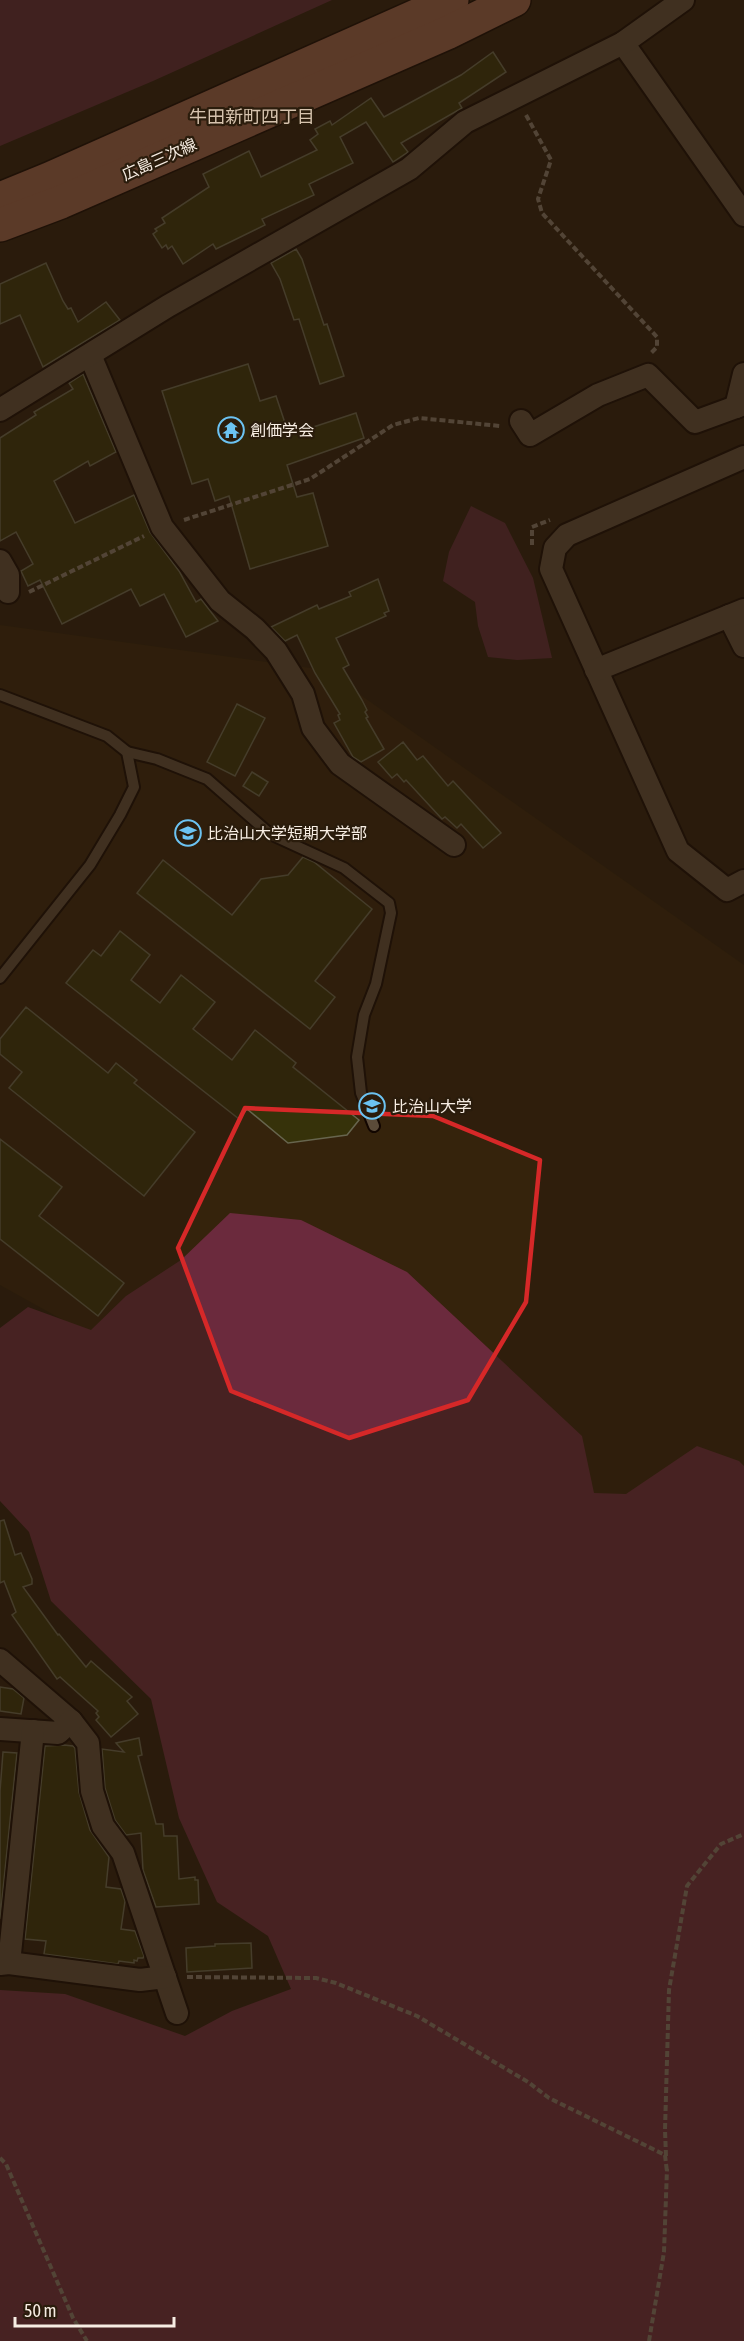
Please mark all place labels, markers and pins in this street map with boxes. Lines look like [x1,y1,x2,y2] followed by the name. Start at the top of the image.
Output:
[216,415,246,445] temple icon: 創価学会
[250,421,314,439] place label: 創価学会
[173,818,203,848] school or university icon: 比治山大学短期大学部
[207,824,367,842] place label: 比治山大学短期大学部
[357,1091,387,1121] school or university icon: 比治山大学
[392,1097,472,1115] place label: 比治山大学

